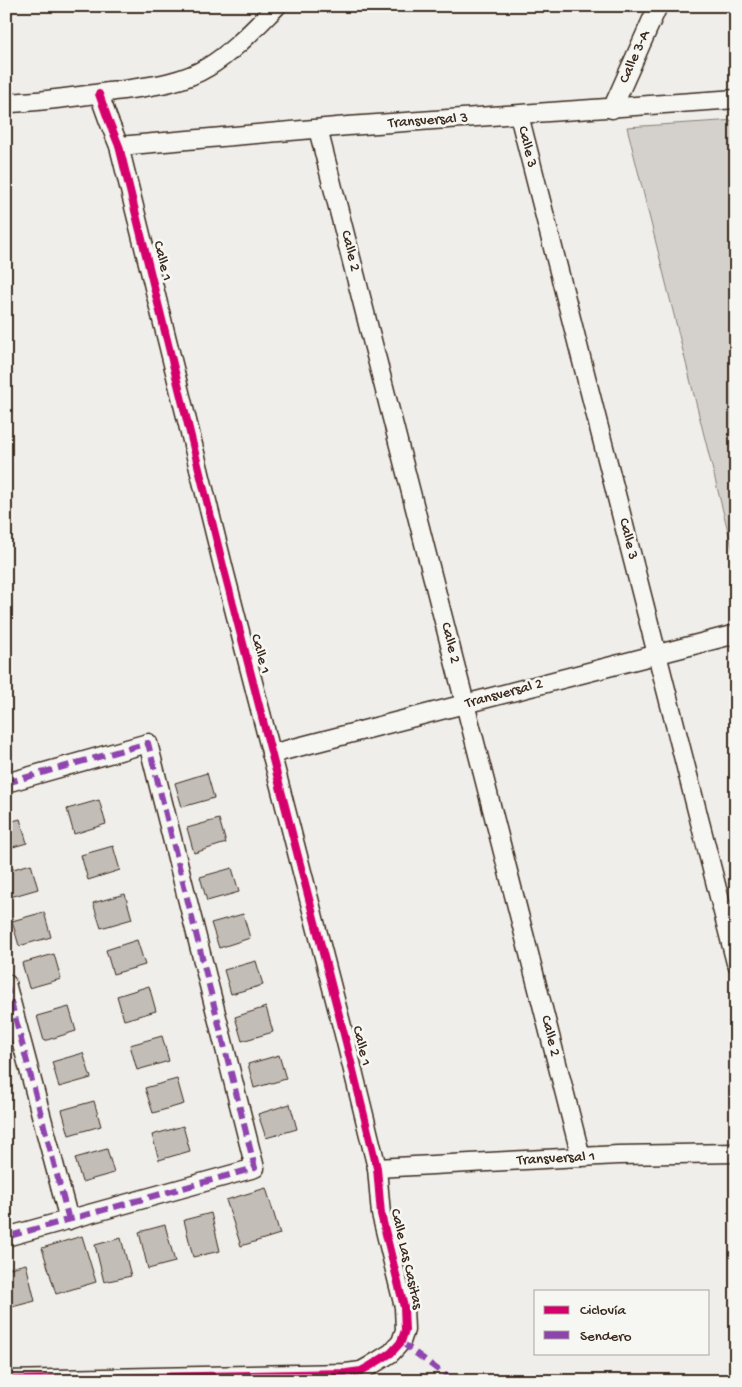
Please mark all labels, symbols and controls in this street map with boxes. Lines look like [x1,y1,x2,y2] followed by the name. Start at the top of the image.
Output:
[615,27,655,86] street label: Calle 3-A
[386,109,469,133] street label: Transversal 3
[513,124,541,170] street label: Calle 3
[336,229,364,273] street label: Calle 2
[148,239,176,283] street label: Calle 1
[614,516,642,562] street label: Calle 3
[436,621,464,665] street label: Calle 2
[246,632,274,676] street label: Calle 1
[462,675,545,713] street label: Transversal 2
[536,1014,564,1058] street label: Calle 2
[347,1024,375,1068] street label: Calle 1
[515,1148,596,1170] street label: Transversal 1
[386,1207,426,1311] street label: Calle Las Casitas
[534,1290,710,1354] legend
[580,1302,626,1320] text: Ciclovía
[580,1328,632,1346] text: Sendero

